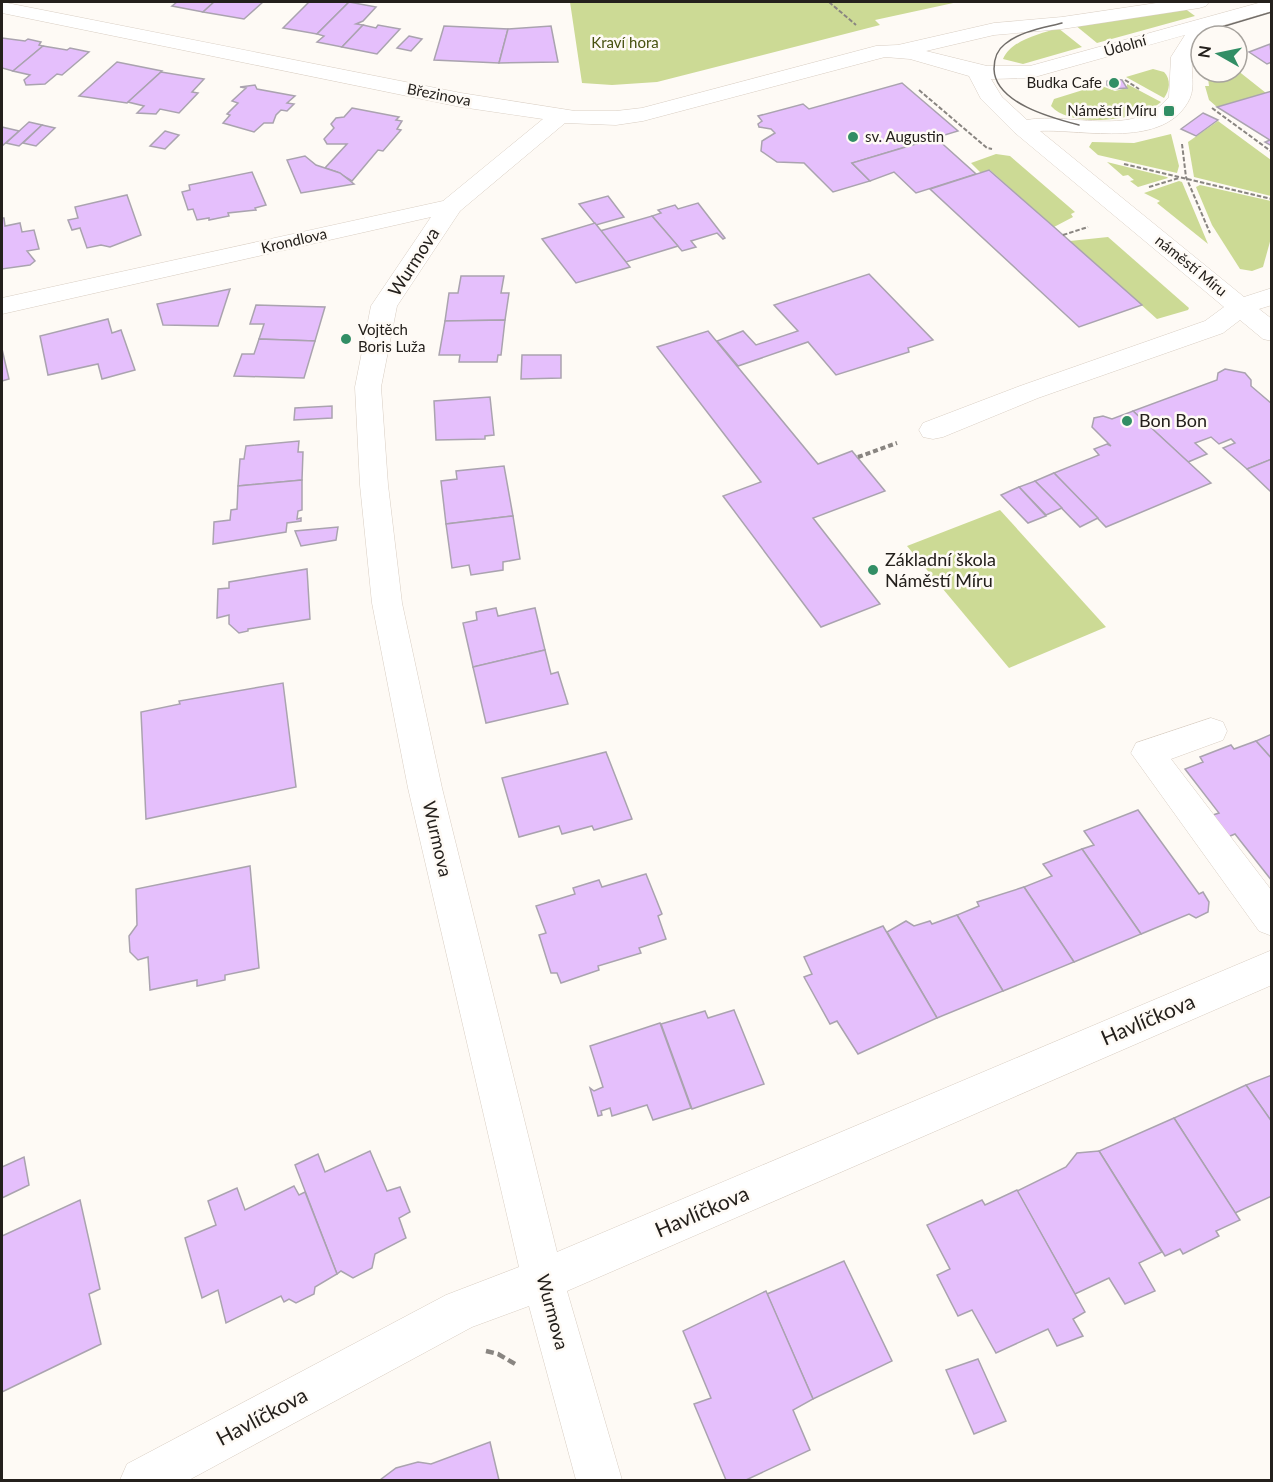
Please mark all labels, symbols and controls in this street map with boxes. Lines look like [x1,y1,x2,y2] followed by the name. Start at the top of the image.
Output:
[1189,24,1249,84] north arrow
[1101,30,1149,60] street label: Údolní
[591,33,659,51] park label: Kraví hora
[1193,44,1214,59] text: N
[1026,73,1102,91] place label: Budka Cafe
[1107,76,1121,90] marker: Budka Cafe
[406,79,473,109] street label: Březinova
[1067,101,1157,119] place label: Náměstí Míru
[1162,104,1176,118] marker: Náměstí Míru
[865,127,944,145] place label: sv. Augustin
[846,130,860,144] marker: sv. Augustin
[383,223,443,300] street label: Wurmova
[259,224,329,256] street label: Krondlova
[1152,231,1231,300] street label: náměstí Míru
[358,320,425,355] place label: Vojtěch Boris Luža
[339,332,353,346] marker: Vojtěch Boris Luža
[1139,409,1207,431] place label: Bon Bon
[1120,414,1134,428] marker: Bon Bon
[885,548,996,591] place label: Základní škola Náměstí Míru
[866,563,880,577] marker: Základní škola Náměstí Míru
[419,799,457,879] street label: Wurmova
[1097,988,1198,1050] street label: Havlíčkova
[651,1180,752,1242] street label: Havlíčkova
[532,1272,574,1352] street label: Wurmova
[211,1381,311,1450] street label: Havlíčkova

